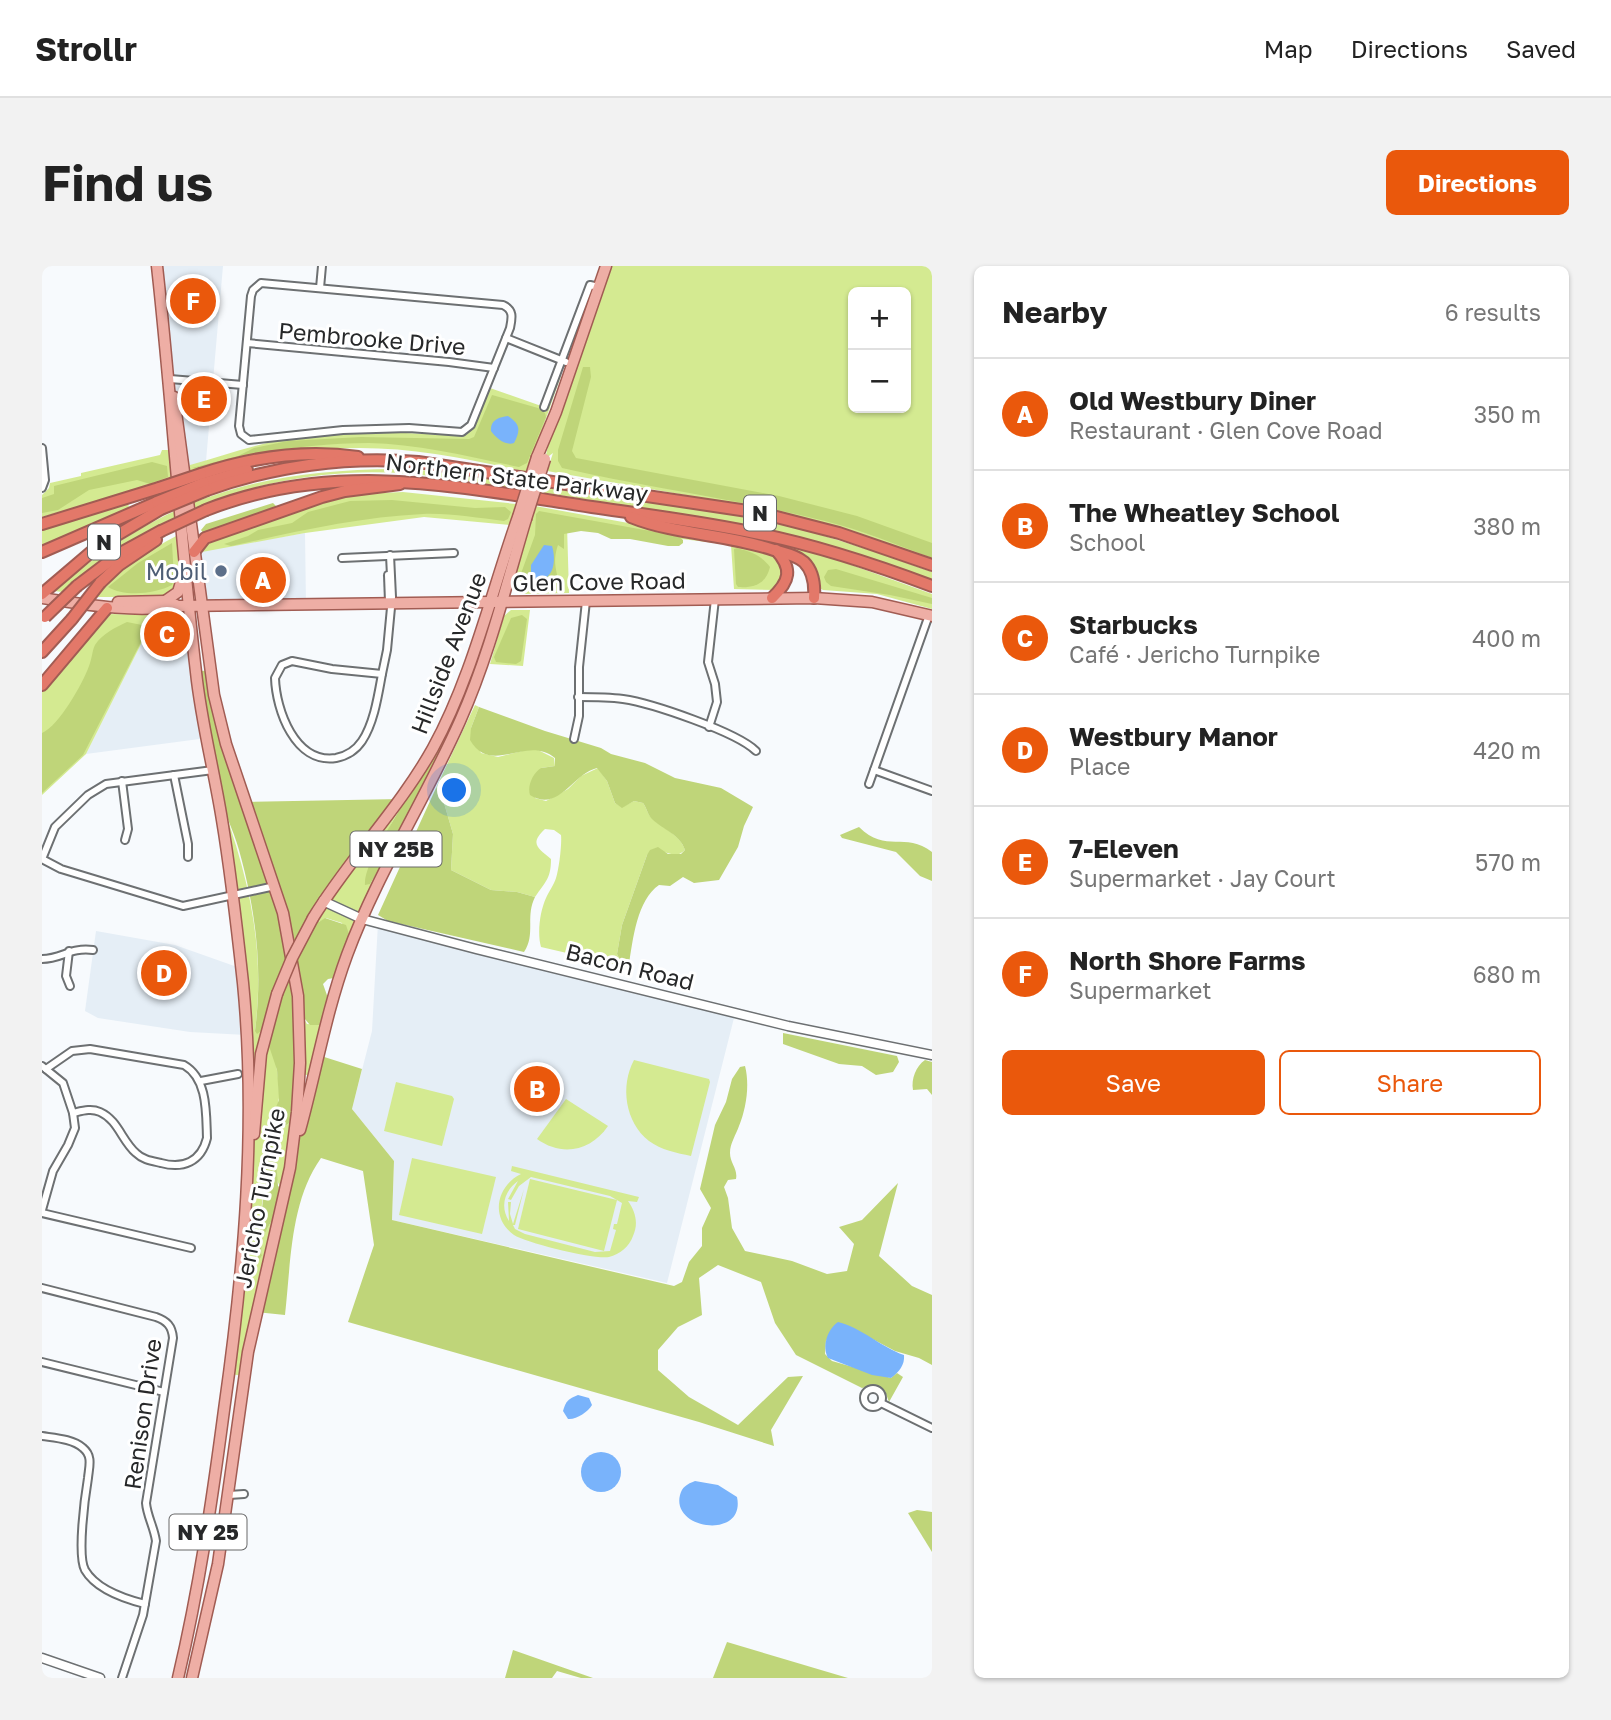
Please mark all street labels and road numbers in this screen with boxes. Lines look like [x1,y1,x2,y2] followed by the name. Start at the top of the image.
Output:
[277,316,467,360] street label: Pembrooke Drive
[384,447,650,507] street label: Northern State Parkway
[744,496,776,530] road number: N
[88,524,120,560] road number: N
[512,565,686,597] street label: Glen Cove Road
[404,568,492,738] street label: Hillside Avenue
[350,832,442,866] road number: NY 25B
[563,937,697,995] street label: Bacon Road
[228,1106,290,1290] street label: Jericho Turnpike
[118,1337,166,1491] street label: Renison Drive
[170,1514,246,1550] road number: NY 25

